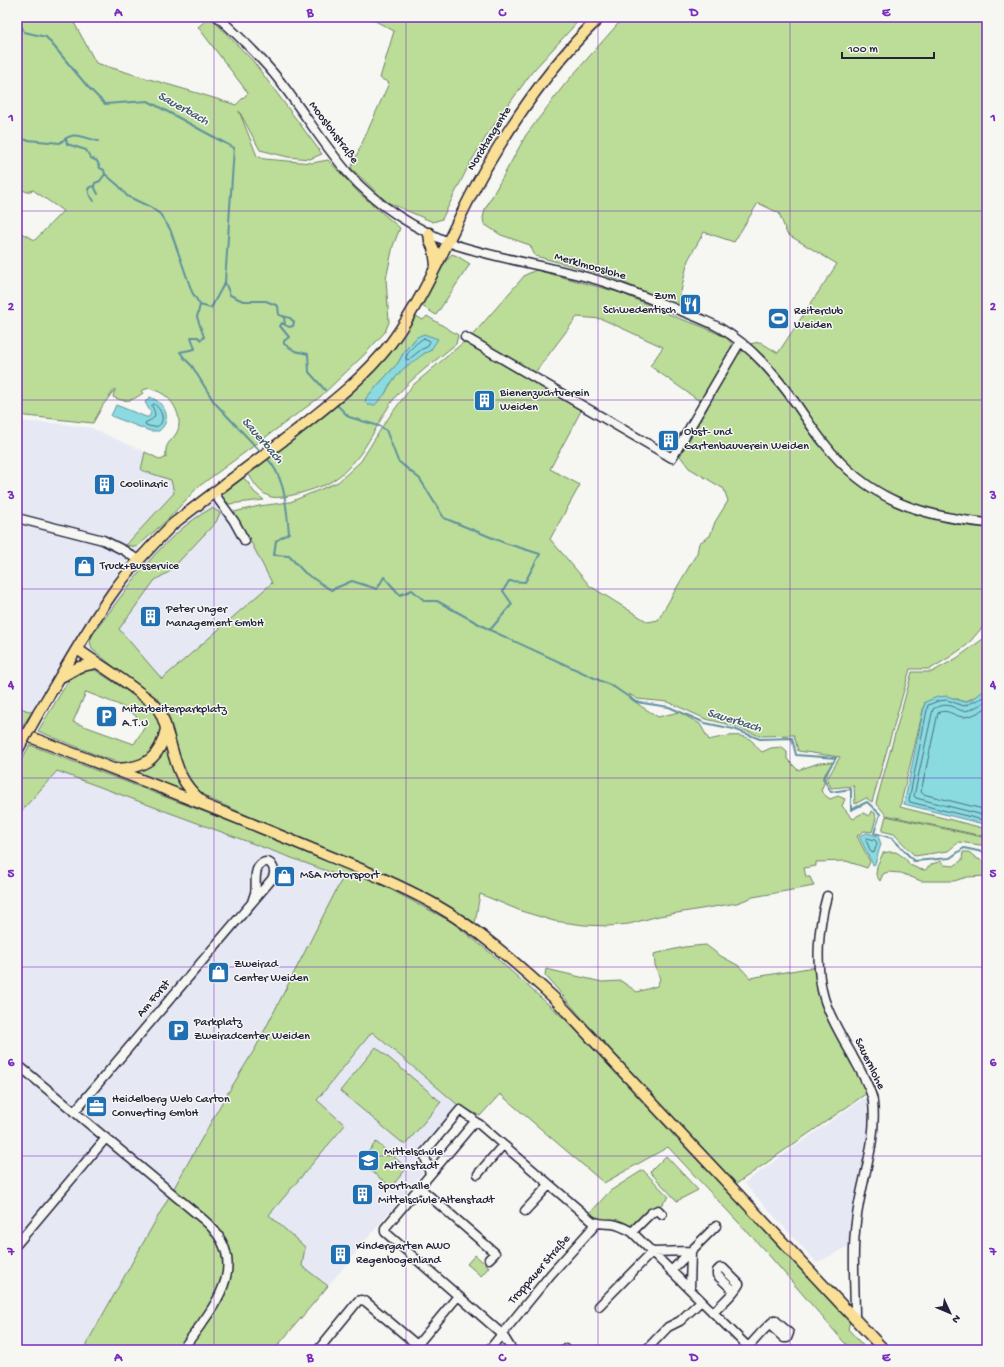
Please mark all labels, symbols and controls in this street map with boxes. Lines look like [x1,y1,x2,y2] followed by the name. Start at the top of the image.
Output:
[113,6,123,21] text: A
[306,6,315,21] text: B
[497,6,507,21] text: C
[689,6,699,21] text: D
[882,6,891,21] text: E
[842,34,934,60] scale bar
[847,43,878,57] text: 100 m
[155,89,212,130] water label: Sauerbach
[305,99,361,167] street label: Mooslohstraße
[465,104,516,173] street label: Nordtangente
[7,111,14,126] text: 1
[989,111,996,126] text: 1
[553,250,628,284] street label: Merklmooslohe
[603,290,677,318] place label: Zum Schwedentisch
[678,291,704,317] restaurant icon: Zum Schwedentisch
[8,300,15,315] text: 2
[990,300,997,315] text: 2
[794,305,844,333] place label: Reiterclub Weiden
[766,306,792,332] sports icon: Reiterclub Weiden
[499,387,589,415] place label: Bienenzuchtverein Weiden
[471,388,497,414] building icon: Bienenzuchtverein Weiden
[238,415,287,468] water label: Sauerbach
[684,426,809,454] place label: Obst- und Gartenbauverein Weiden
[656,427,682,453] building icon: Obst- und Gartenbauverein Weiden
[91,472,117,498] building icon: Coolinaric
[120,478,168,492] place label: Coolinaric
[7,489,15,504] text: 3
[989,489,997,504] text: 3
[72,554,98,580] shop icon: Truck+Busservice
[99,560,180,574] place label: Truck+Busservice
[165,603,264,631] place label: Peter Unger Management GmbH
[138,604,164,630] building icon: Peter Unger Management GmbH
[7,678,15,693] text: 4
[989,678,997,693] text: 4
[122,703,227,731] place label: Mitarbeiterparkplatz A.T.U
[93,704,119,730] parking icon: Mitarbeiterparkplatz A.T.U
[705,706,764,737] water label: Sauerbach
[272,863,298,889] shop icon: MSA Motorsport
[8,867,15,882] text: 5
[990,867,997,882] text: 5
[300,869,381,883] place label: MSA Motorsport
[234,958,309,986] place label: Zweirad Center Weiden
[205,959,231,985] shop icon: Zweirad Center Weiden
[134,977,174,1021] street label: Am Forst
[193,1016,310,1044] place label: Parkplatz Zweiradcenter Weiden
[166,1017,192,1043] parking icon: Parkplatz Zweiradcenter Weiden
[851,1036,888,1093] street label: Sauernlohe
[8,1056,15,1071] text: 6
[990,1056,997,1071] text: 6
[112,1093,230,1121] place label: Heidelberg Web Carton Converting GmbH
[84,1094,110,1120] office icon: Heidelberg Web Carton Converting GmbH
[384,1146,444,1174] place label: Mittelschule Altenstadt
[355,1147,381,1173] school or university icon: Mittelschule Altenstadt
[378,1180,495,1208] place label: Sporthalle Mittelschule Altenstadt
[350,1181,376,1207] building icon: Sporthalle Mittelschule Altenstadt
[505,1232,574,1308] street label: Troppauer Straße
[356,1240,450,1268] place label: Kindergarten AWO Regenbogenland
[328,1241,354,1267] building icon: Kindergarten AWO Regenbogenland
[7,1245,16,1260] text: 7
[989,1245,998,1260] text: 7
[930,1293,970,1333] north arrow
[949,1312,963,1325] text: N
[113,1351,123,1366] text: A
[306,1351,315,1366] text: B
[497,1351,507,1366] text: C
[689,1351,699,1366] text: D
[882,1351,891,1366] text: E

